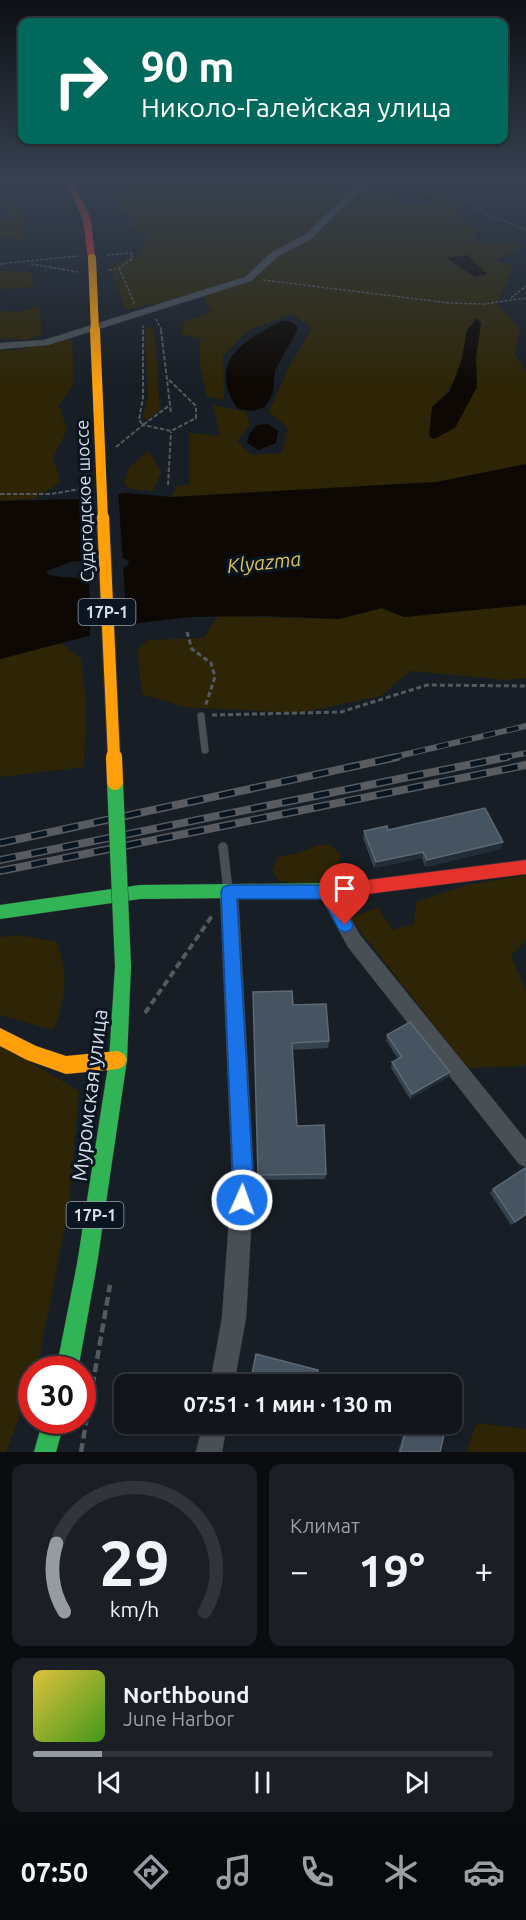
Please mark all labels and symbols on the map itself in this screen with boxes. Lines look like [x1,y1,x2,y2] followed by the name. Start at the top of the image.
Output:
[71,419,97,583] street label: Судогодское шоссе
[226,547,302,577] water label: Klyazma
[78,599,136,625] road number: 17Р-1
[319,863,370,925] pin
[67,1008,111,1182] street label: Муромская улица
[210,1168,274,1232] position arrow
[66,1202,124,1228] road number: 17Р-1
[18,1356,96,1434] speed limit sign: 30

